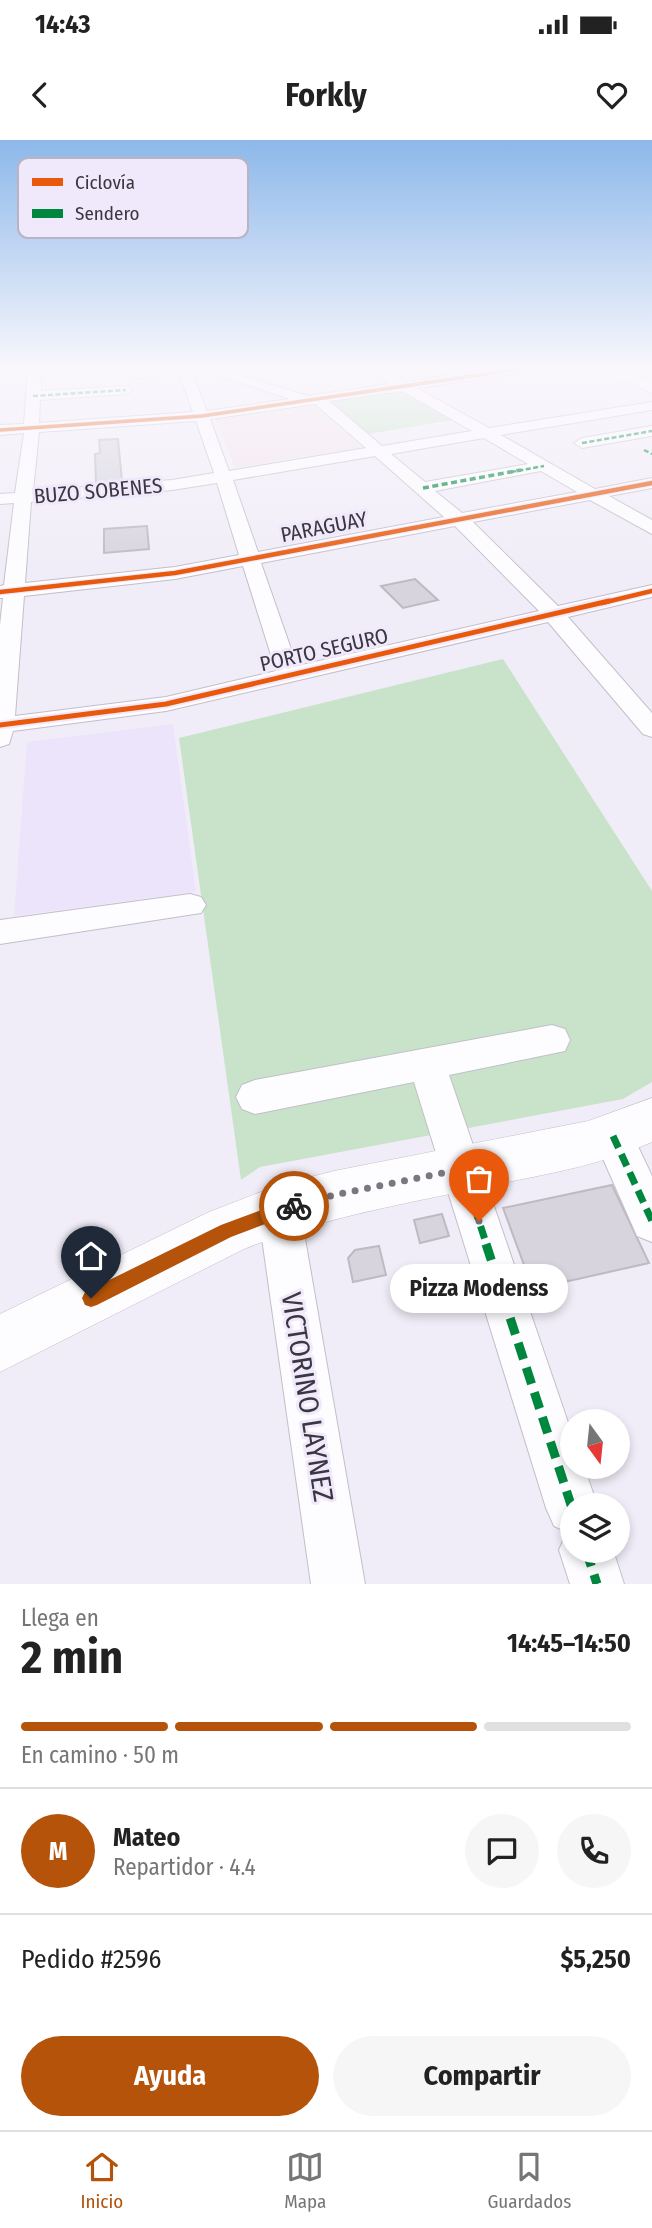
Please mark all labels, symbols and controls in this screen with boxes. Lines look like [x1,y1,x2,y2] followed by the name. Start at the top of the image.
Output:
[35,9,91,40] text: 14:43
[21,76,59,114] icon: back
[285,76,367,114] text: Forkly
[593,76,631,114] icon: heart
[18,158,248,238] legend
[75,171,135,194] text: Ciclovía
[75,202,140,225] text: Sendero
[33,472,163,510] street label: BUZO SOBENES
[278,506,370,548] street label: PARAGUAY
[257,623,391,677] street label: PORTO SEGURO
[449,1149,509,1221] pin
[460,1160,498,1198] icon: bag
[259,1171,329,1241] courier
[275,1187,313,1225] icon: bike
[61,1226,121,1298] pin
[72,1237,110,1275] icon: home
[390,1263,568,1312] callout: Pizza Modenss
[410,1274,548,1302] text: Pizza Modenss
[275,1290,340,1504] street label: VICTORINO LAYNEZ
[560,1409,630,1479] north arrow
[560,1409,630,1563] map controls
[560,1493,630,1563] button: layers
[21,1604,99,1632] text: Llega en
[507,1628,631,1659] text: 14:45–14:50
[21,1630,123,1685] text: 2 min
[21,1741,179,1769] text: En camino · 50 m
[465,1814,539,1888] button: chat
[557,1814,631,1888] button: phone
[113,1822,180,1853] text: Mateo
[49,1836,67,1867] text: M
[113,1853,256,1881] text: Repartidor · 4.4
[21,1944,161,1975] text: Pedido #2596
[560,1944,631,1975] text: $5,250
[21,2036,319,2116] button: Ayuda
[333,2036,631,2116] button: Compartir
[81,2148,123,2213] tab: Inicio
[284,2148,326,2213] tab: Mapa
[487,2148,571,2213] tab: Guardados

